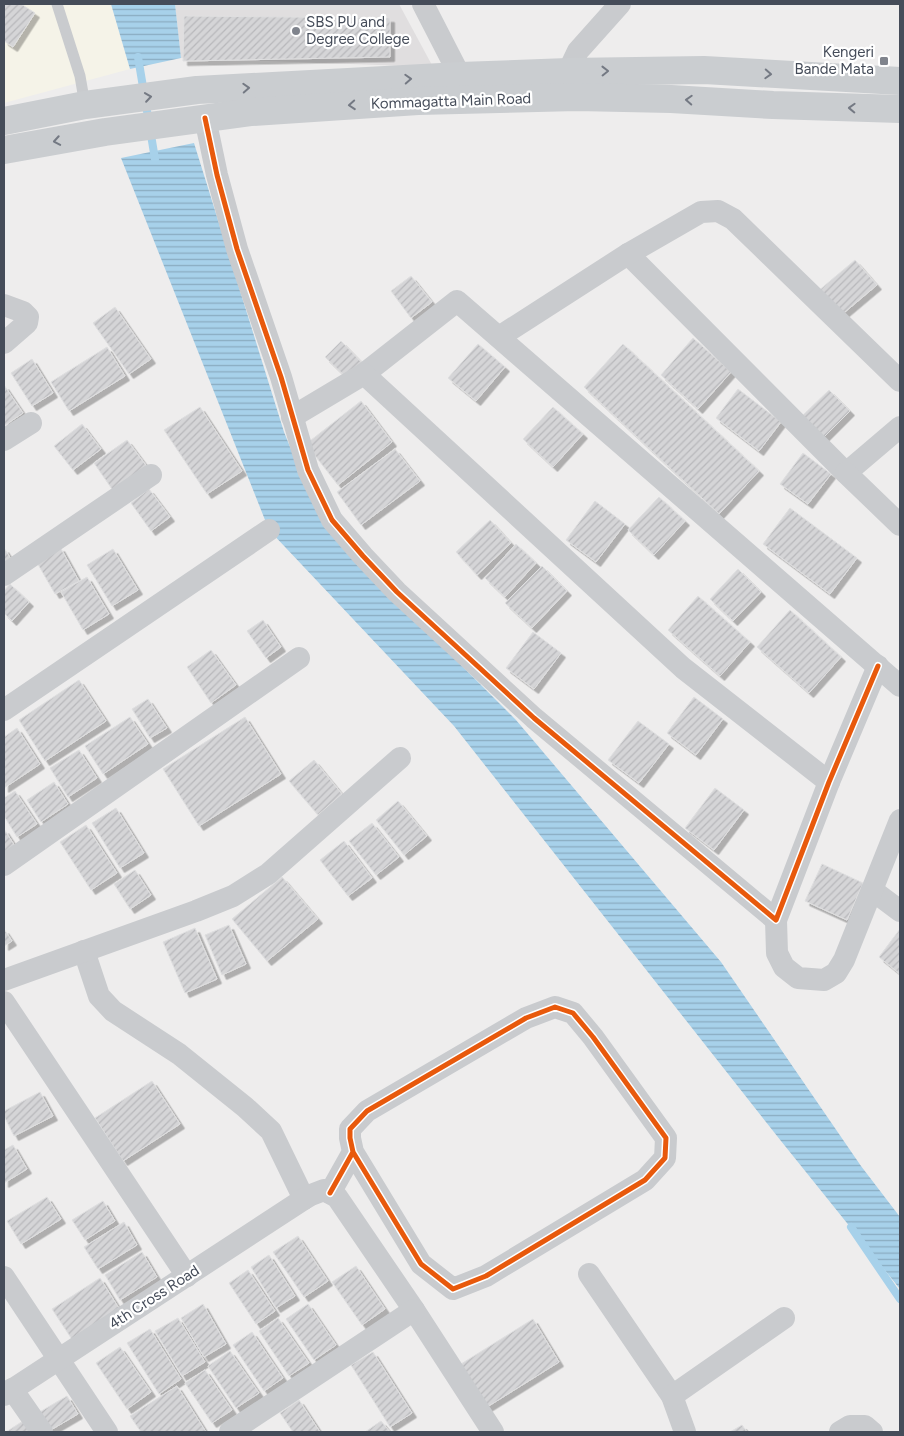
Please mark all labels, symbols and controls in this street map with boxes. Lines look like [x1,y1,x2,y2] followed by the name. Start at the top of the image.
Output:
[306,13,410,48] place label: SBS PU and Degree College
[290,25,302,37] marker: SBS PU and Degree College
[795,43,874,78] place label: Kengeri Bande Mata
[878,55,890,67] marker: Kengeri Bande Mata
[602,66,610,77] one-way arrow
[764,68,772,79] one-way arrow
[404,73,412,84] one-way arrow
[242,82,250,93] one-way arrow
[371,89,531,113] street label: Kommagatta Main Road
[144,92,152,103] one-way arrow
[685,95,693,106] one-way arrow
[348,100,356,111] one-way arrow
[847,102,855,113] one-way arrow
[53,135,61,145] one-way arrow
[106,1261,202,1333] street label: 4th Cross Road

